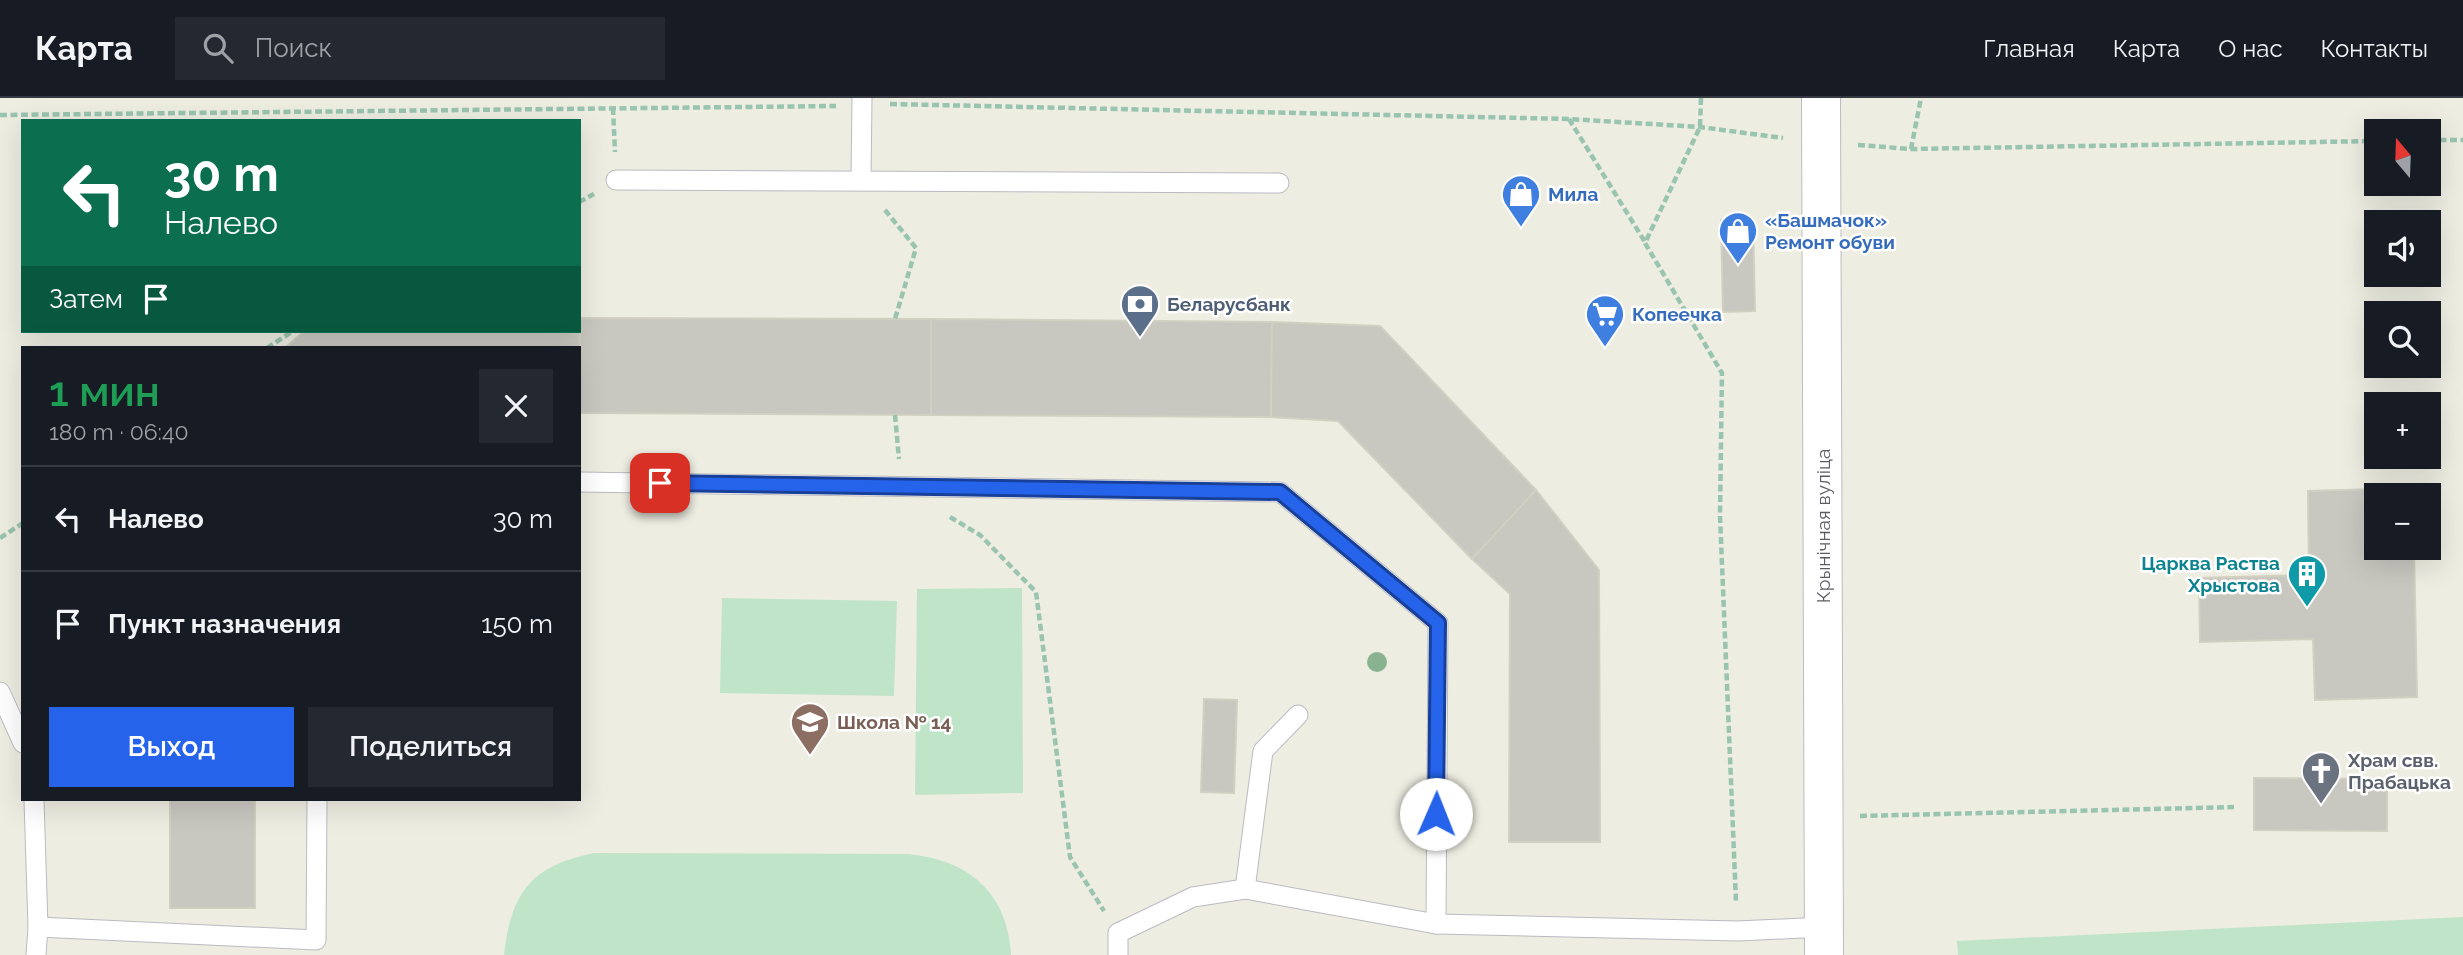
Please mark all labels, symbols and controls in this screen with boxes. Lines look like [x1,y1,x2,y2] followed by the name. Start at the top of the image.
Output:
[175,17,665,80] search box
[35,29,133,68] text: Карта
[199,29,237,67] icon: search
[255,33,332,63] text: Поиск
[1983,34,2075,63] text: Главная
[2113,34,2180,63] text: Карта
[2218,34,2283,63] text: О нас
[2321,34,2428,63] text: Контакты
[2364,119,2441,196] north arrow
[2364,119,2441,560] map controls
[164,145,279,202] text: 30 m
[49,147,140,238] icon: left
[1500,173,1542,228] shop icon: Мила
[1548,183,1598,205] place label: Мила
[164,204,278,241] text: Налево
[1765,209,1895,253] place label: «Башмачок» Ремонт обуви
[1717,210,1759,265] shop icon: «Башмачок» Ремонт обуви
[2364,210,2441,287] button: sound
[137,280,175,318] icon: arrive
[1119,283,1161,338] bank icon: Беларусбанк
[49,284,123,314] text: Затем
[1167,293,1291,315] place label: Беларусбанк
[1584,293,1626,348] supermarket icon: Копеечка
[2364,301,2441,378] button: search
[1632,303,1722,325] place label: Копеечка
[49,367,160,416] text: 1 мин
[479,369,553,443] button: close
[2364,392,2441,469] button: +
[49,418,189,445] text: 180 m · 06:40
[1812,449,1834,603] street label: Крынічная вуліца
[630,453,690,513] pin
[641,464,679,502] icon: arrive
[2364,483,2441,560] button: −
[49,500,87,538] icon: left
[108,504,204,534] text: Налево
[493,504,553,534] text: 30 m
[2141,552,2280,596] place label: Царква Раства Хрыстова
[2286,553,2328,608] building icon: Царква Раства Хрыстова
[49,605,87,643] icon: arrive
[108,609,341,639] text: Пункт назначения
[481,609,553,639] text: 150 m
[789,701,831,756] school or university icon: Школа № 14
[49,707,294,787] button: Выход
[308,707,553,787] button: Поделиться
[837,711,951,733] place label: Школа № 14
[2347,749,2451,793] place label: Храм свв. Прабацька
[2300,750,2342,805] church icon: Храм свв. Прабацька
[1399,777,1473,851] position arrow

